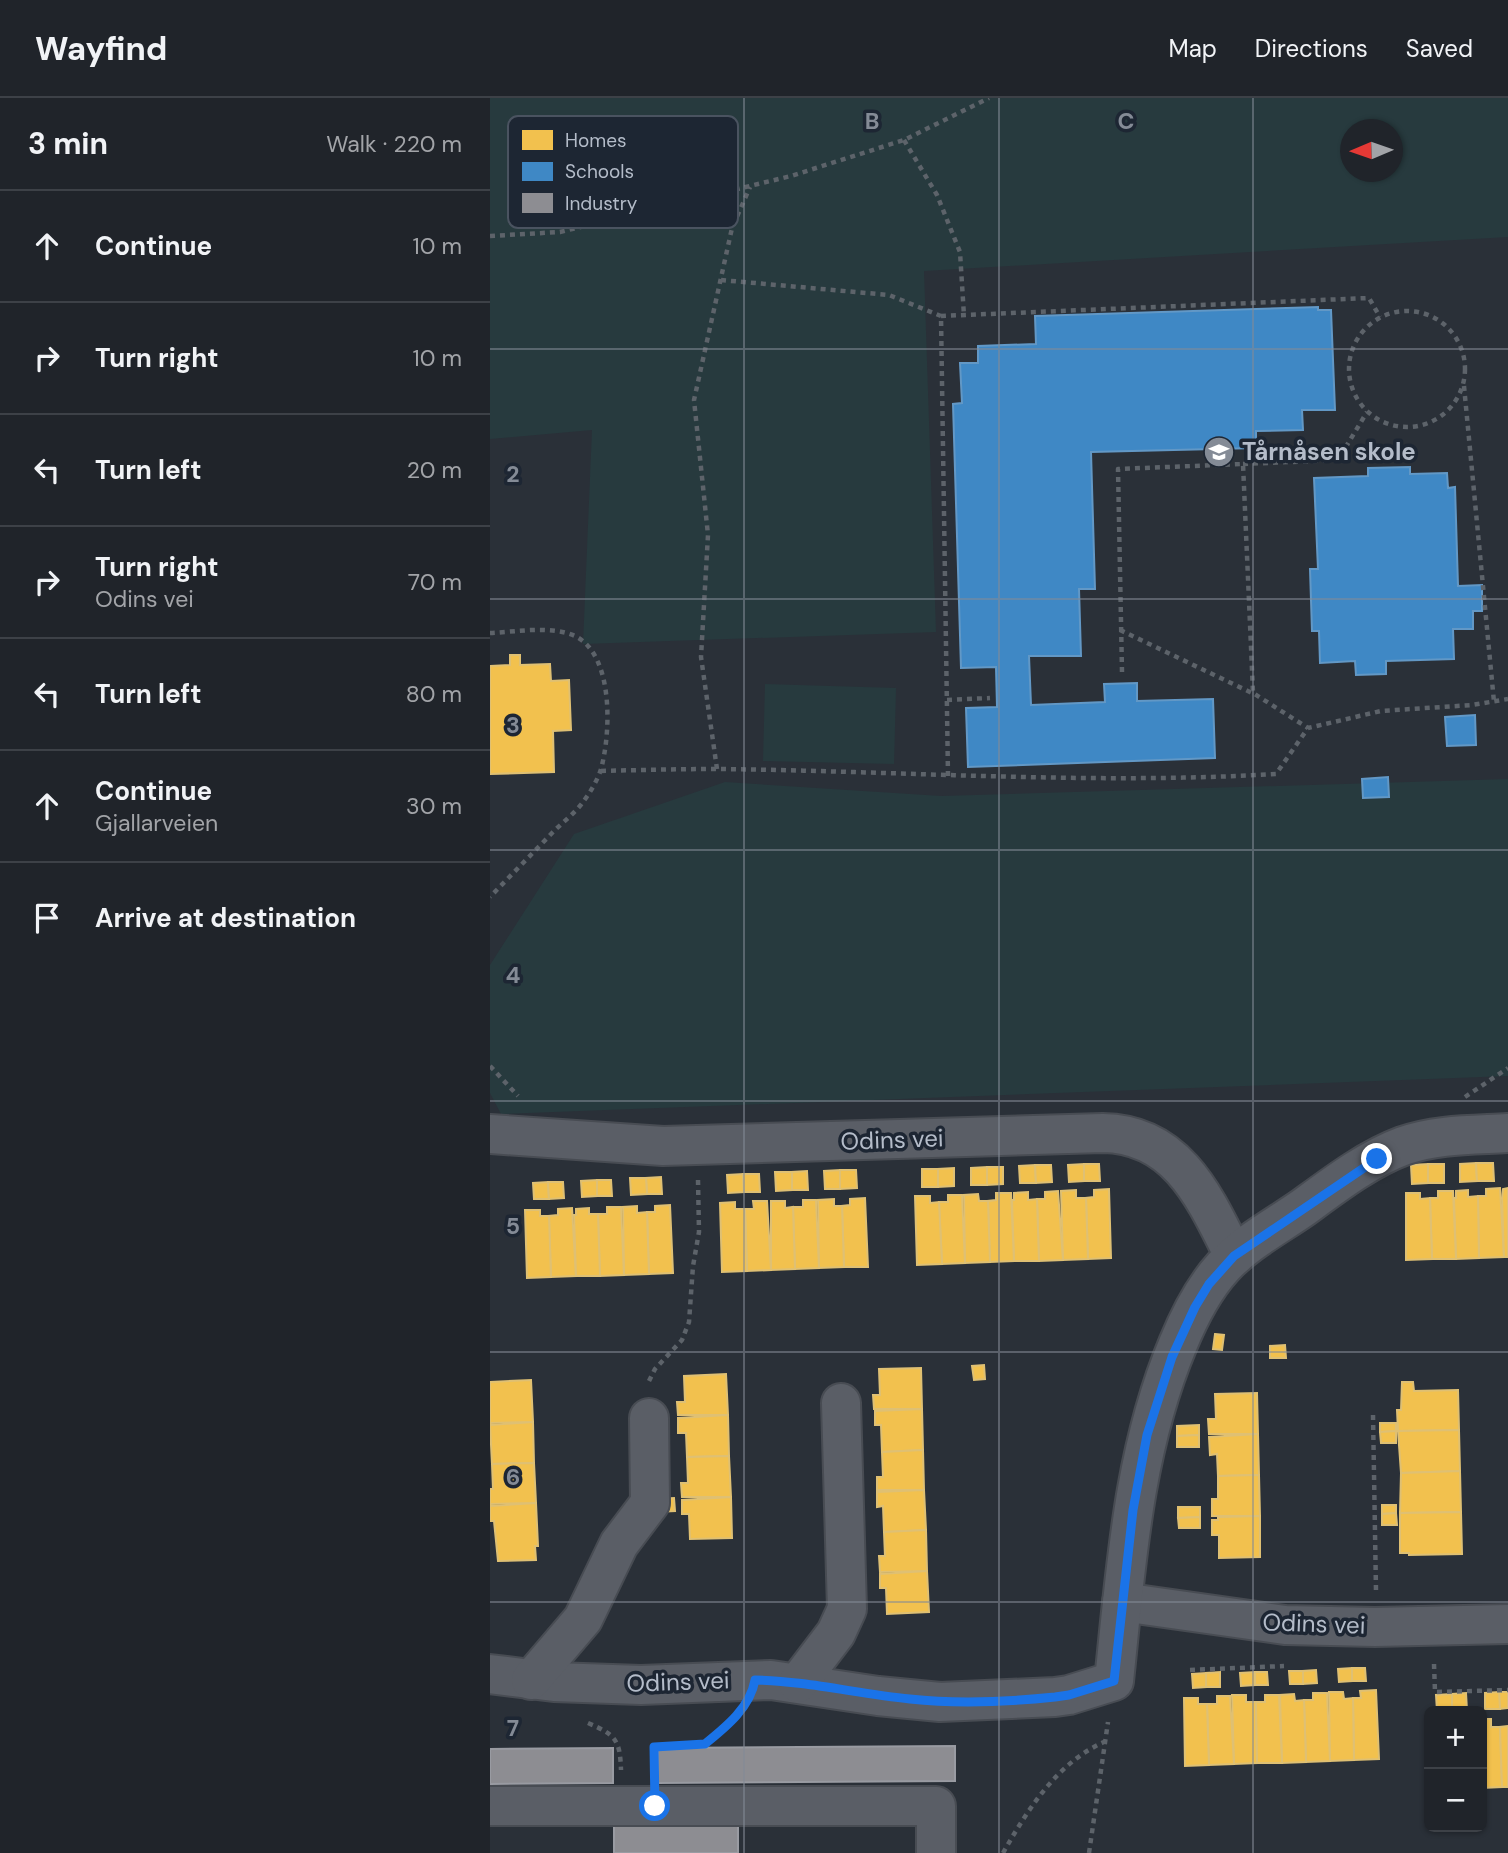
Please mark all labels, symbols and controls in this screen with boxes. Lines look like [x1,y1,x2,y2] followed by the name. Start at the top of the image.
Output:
[35,27,167,70] text: Wayfind
[1169,33,1217,64] text: Map
[1255,33,1368,64] text: Directions
[1406,33,1473,64] text: Saved
[865,106,879,136] text: B
[1118,106,1134,136] text: C
[508,116,738,228] legend
[1340,119,1403,182] north arrow
[28,124,108,163] text: 3 min
[565,128,626,153] text: Homes
[326,129,462,159] text: Walk · 220 m
[565,159,634,184] text: Schools
[565,191,638,216] text: Industry
[28,227,66,265] icon: ahead
[95,229,212,263] text: Continue
[412,231,462,261] text: 10 m
[28,339,66,377] icon: right
[95,341,219,375] text: Turn right
[412,343,462,373] text: 10 m
[1202,435,1236,469] school or university icon: Tårnåsen skole
[1242,436,1416,467] place label: Tårnåsen skole
[28,451,66,489] icon: left
[95,453,202,487] text: Turn left
[407,455,462,485] text: 20 m
[506,459,520,489] text: 2
[95,550,219,584] text: Turn right
[28,563,66,601] icon: right
[408,567,462,597] text: 70 m
[95,584,194,614] text: Odins vei
[28,675,66,713] icon: left
[95,677,202,711] text: Turn left
[406,679,462,709] text: 80 m
[506,710,520,740] text: 3
[95,774,212,808] text: Continue
[28,787,66,825] icon: ahead
[406,791,462,821] text: 30 m
[95,808,218,838] text: Gjallarveien
[28,899,66,937] icon: arrive
[95,901,356,935] text: Arrive at destination
[506,960,521,990] text: 4
[840,1122,944,1157] street label: Odins vei
[1361,1143,1392,1174] route end
[506,1211,520,1241] text: 5
[506,1462,520,1492] text: 6
[1262,1606,1366,1641] street label: Odins vei
[626,1664,730,1699] street label: Odins vei
[1424,1706,1487,1832] map controls
[1424,1706,1487,1769] button: +
[507,1713,519,1743] text: 7
[1424,1769,1487,1832] button: −
[639,1790,670,1821] route start

